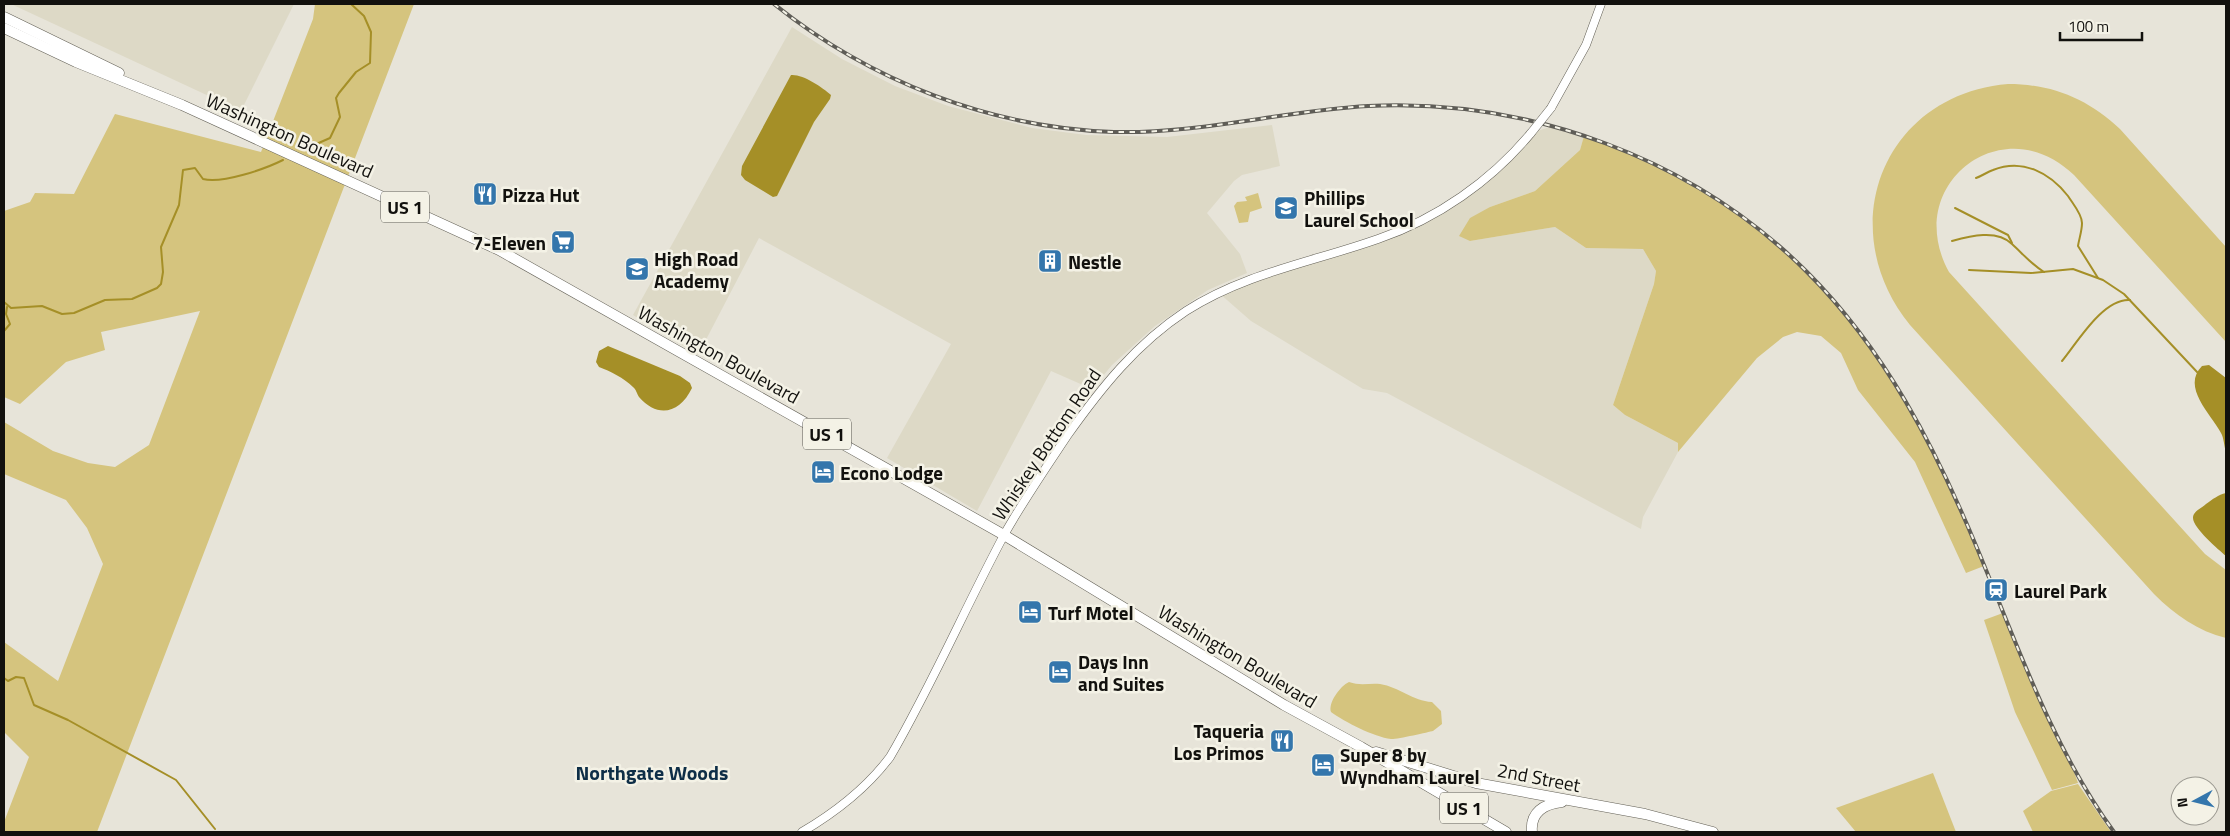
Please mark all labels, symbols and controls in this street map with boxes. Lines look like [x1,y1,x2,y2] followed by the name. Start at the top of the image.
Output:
[2060,10,2142,42] scale bar
[2068,15,2109,38] text: 100 m
[201,85,379,185] street label: Washington Boulevard
[502,180,580,209] place label: Pizza Hut
[472,181,498,207] restaurant icon: Pizza Hut
[1304,183,1414,234] place label: Phillips Laurel School
[381,192,429,222] road number: US 1
[1273,195,1299,221] school or university icon: Phillips Laurel School
[473,228,546,257] place label: 7-Eleven
[550,229,576,255] supermarket icon: 7-Eleven
[654,244,738,295] place label: High Road Academy
[1068,247,1122,276] place label: Nestle
[1037,248,1063,274] building icon: Nestle
[624,256,650,282] school or university icon: High Road Academy
[633,297,805,411] street label: Washington Boulevard
[984,362,1108,526] street label: Whiskey Bottom Road
[803,418,851,449] road number: US 1
[840,458,943,487] place label: Econo Lodge
[810,459,836,485] hotel icon: Econo Lodge
[2014,576,2107,605] place label: Laurel Park
[1983,577,2009,603] station icon: Laurel Park
[1153,597,1323,715] street label: Washington Boulevard
[1048,598,1134,627] place label: Turf Motel
[1017,599,1043,625] hotel icon: Turf Motel
[1078,647,1164,698] place label: Days Inn and Suites
[1047,659,1073,685] hotel icon: Days Inn and Suites
[1174,716,1264,767] place label: Taqueria Los Primos
[1269,728,1295,754] restaurant icon: Taqueria Los Primos
[1340,740,1480,791] place label: Super 8 by Wyndham Laurel
[1310,752,1336,778] hotel icon: Super 8 by Wyndham Laurel
[1495,755,1583,799] street label: 2nd Street
[576,757,728,788] district label: Northgate Woods
[2170,776,2220,826] north arrow
[1440,792,1488,824] road number: US 1
[2171,797,2193,809] text: N

